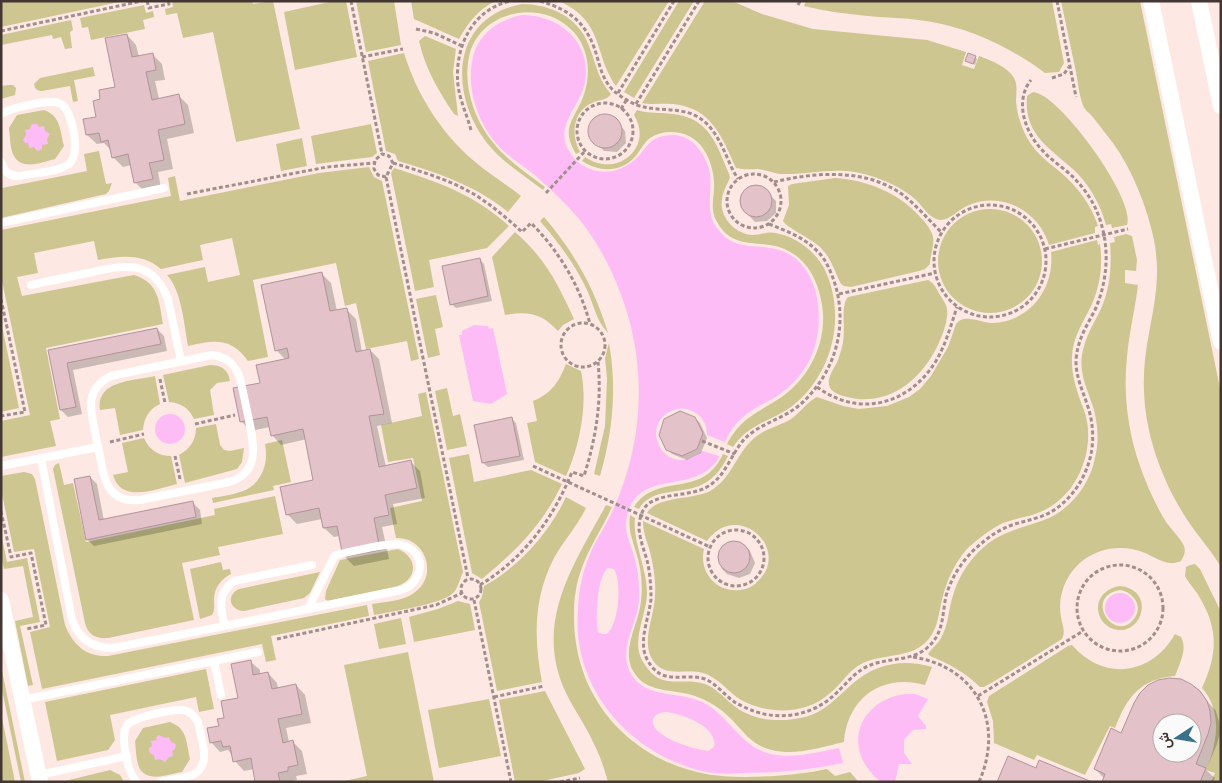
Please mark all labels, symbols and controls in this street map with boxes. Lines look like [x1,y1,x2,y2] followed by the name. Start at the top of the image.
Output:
[1152,713,1202,763] north arrow
[1154,730,1175,751] text: ش

